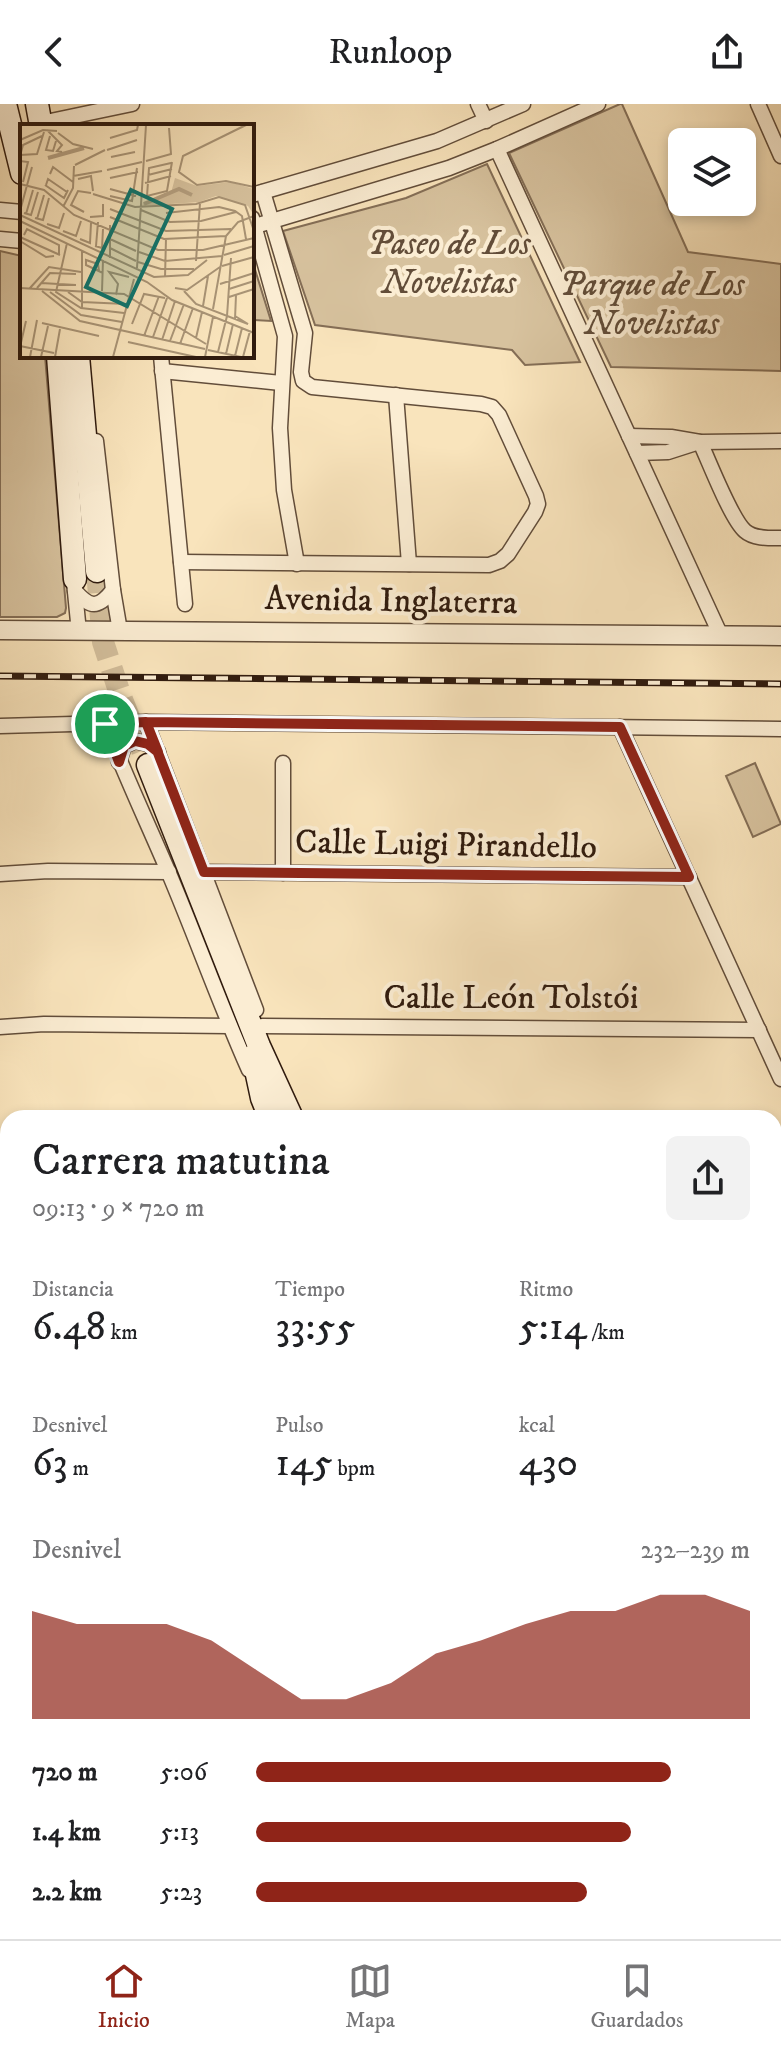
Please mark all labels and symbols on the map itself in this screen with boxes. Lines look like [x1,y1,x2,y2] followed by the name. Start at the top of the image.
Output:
[20,124,254,358] inset map
[367,223,531,304] park label: Paseo de Los Novelistas
[559,264,745,345] park label: Parque de Los Novelistas
[264,578,518,624] street label: Avenida Inglaterra
[71,690,139,758] pin
[295,821,597,869] street label: Calle Luigi Pirandello
[383,977,639,1019] street label: Calle León Tolstói

